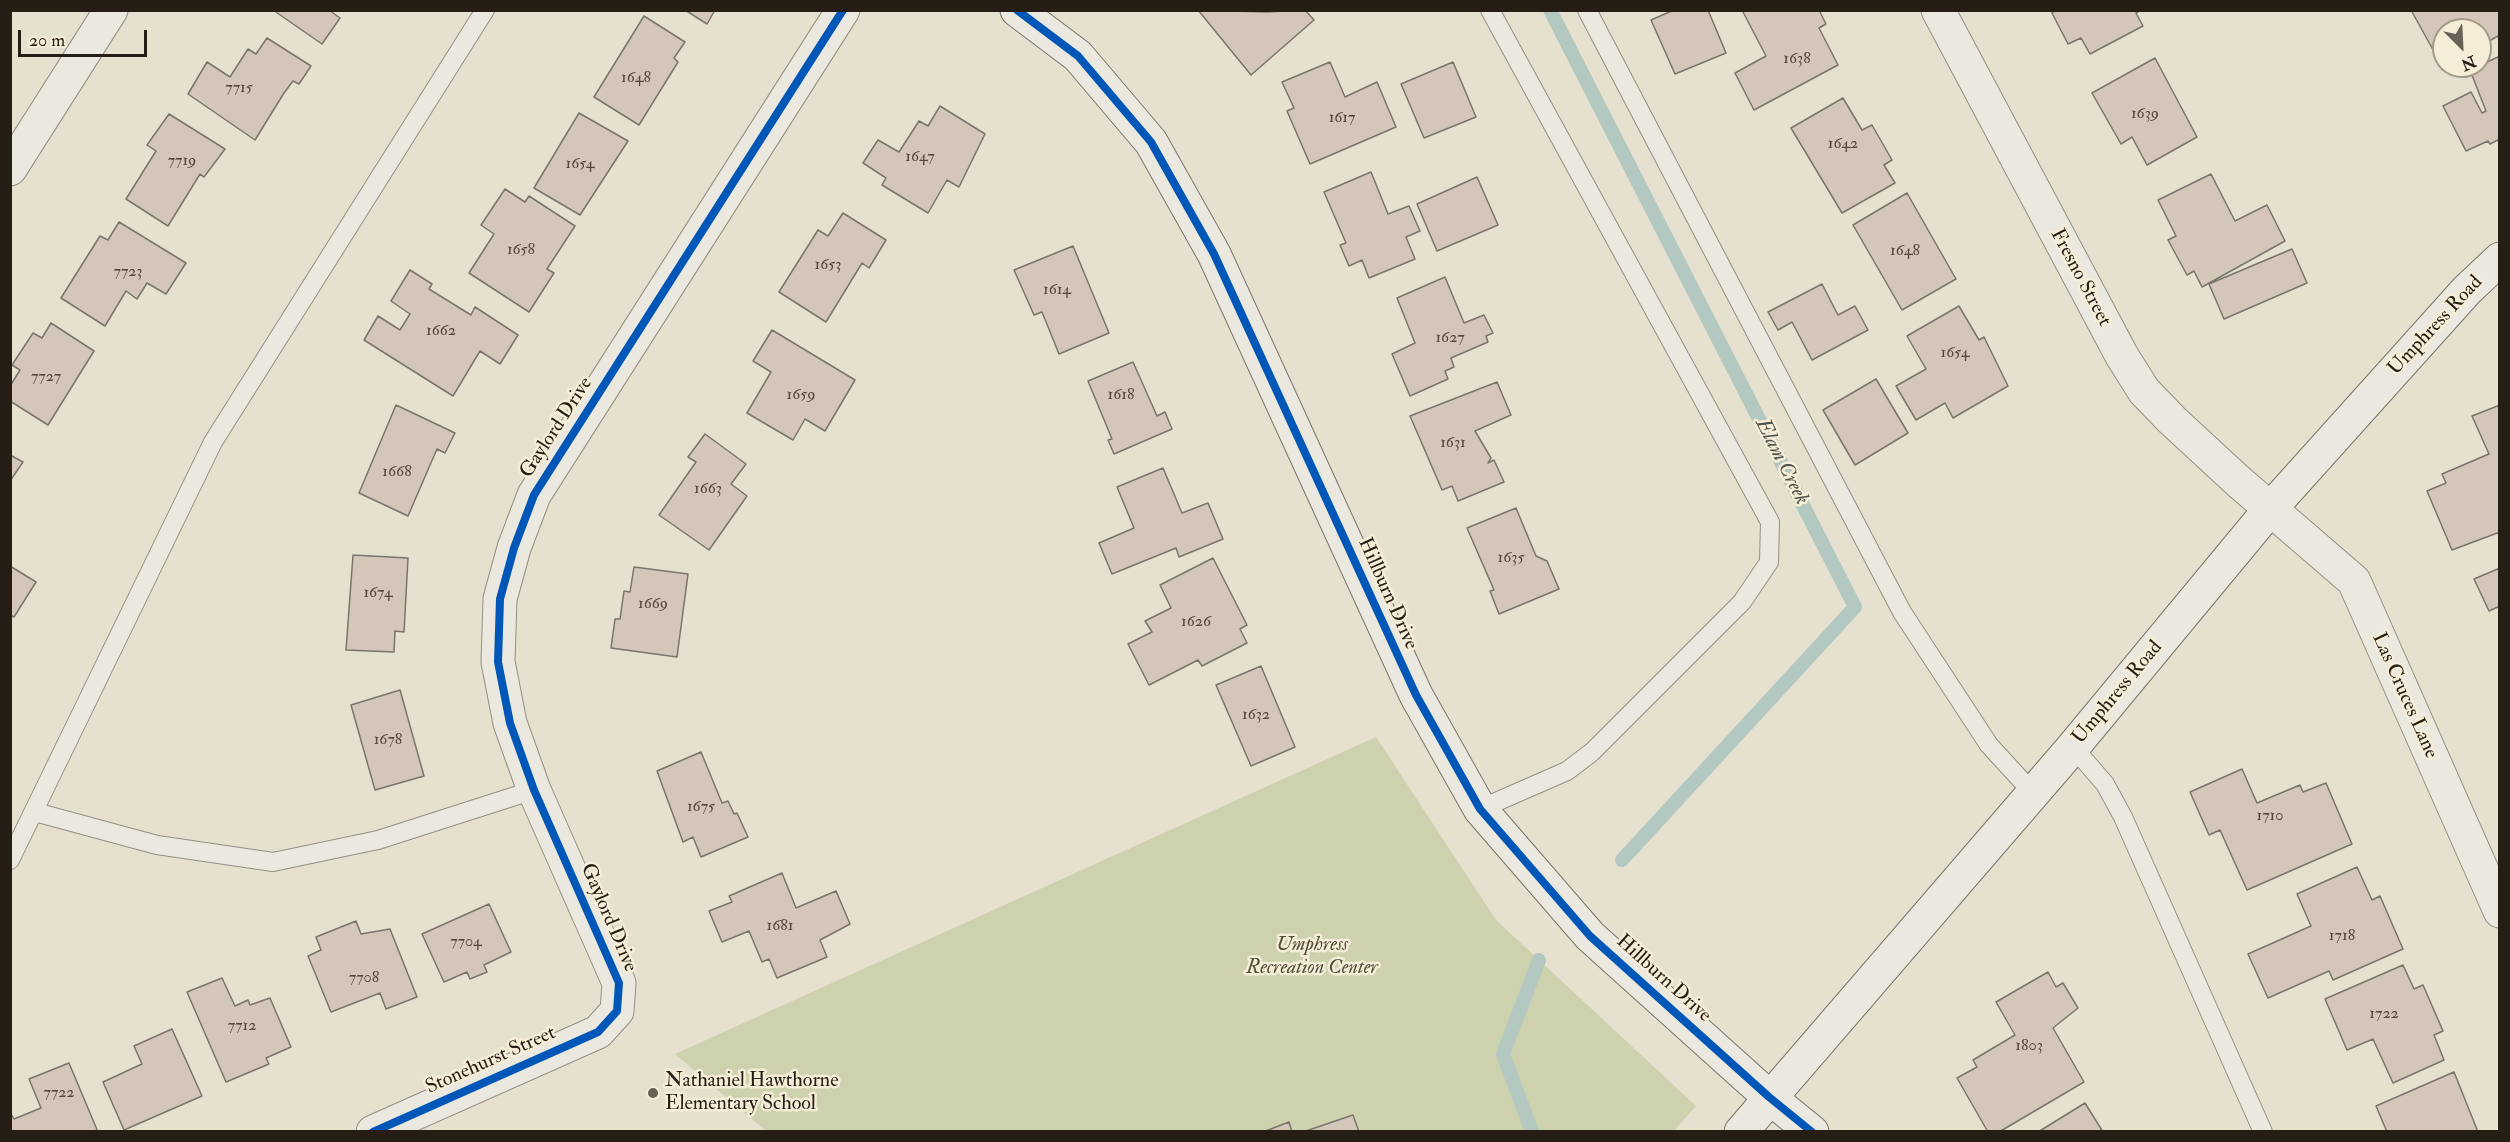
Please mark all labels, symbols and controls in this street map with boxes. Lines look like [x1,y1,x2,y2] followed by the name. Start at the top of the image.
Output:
[21,18,150,56] scale bar
[2432,18,2492,78] north arrow
[29,29,65,52] text: 20 m
[1783,50,1811,70] house number: 1638
[2458,51,2479,75] text: N
[621,69,651,89] house number: 1648
[225,79,253,99] house number: 7715
[2131,105,2159,125] house number: 1639
[1329,109,1355,129] house number: 1617
[1828,135,1858,155] house number: 1642
[905,148,935,168] house number: 1647
[168,152,196,172] house number: 7719
[566,155,594,175] house number: 1654
[2044,225,2116,331] street label: Fresno Street
[507,241,535,261] house number: 1658
[1890,242,1920,262] house number: 1648
[815,256,841,276] house number: 1653
[114,263,142,283] house number: 7723
[2384,271,2488,381] street label: Umphress Road
[1043,281,1071,301] house number: 1614
[426,322,456,342] house number: 1662
[1435,329,1465,349] house number: 1627
[1941,344,1969,364] house number: 1654
[31,368,61,388] house number: 7727
[516,373,598,483] street label: Gaylord Drive
[787,386,815,406] house number: 1659
[1108,386,1134,406] house number: 1618
[1749,415,1813,509] water label: Elam Creek
[1440,434,1466,454] house number: 1631
[382,463,412,483] house number: 1668
[694,480,722,500] house number: 1663
[1352,534,1422,654] street label: Hillburn Drive
[1498,549,1524,569] house number: 1635
[363,584,393,604] house number: 1674
[638,595,668,615] house number: 1669
[1181,613,1211,633] house number: 1626
[2366,629,2442,763] street label: Las Cruces Lane
[2068,636,2168,750] street label: Umphress Road
[1242,706,1270,726] house number: 1632
[374,731,402,751] house number: 1678
[687,798,715,818] house number: 1675
[2257,807,2283,827] house number: 1710
[574,860,642,976] street label: Gaylord Drive
[767,917,793,937] house number: 1681
[2329,927,2355,947] house number: 1718
[1610,930,1716,1028] street label: Hillburn Drive
[450,933,482,953] house number: 7704
[1246,934,1378,981] park label: Umphress Recreation Center
[349,969,379,989] house number: 7708
[2369,1005,2399,1025] house number: 1722
[228,1017,256,1037] house number: 7712
[422,1022,560,1100] street label: Stonehurst Street
[2015,1037,2043,1057] house number: 1803
[665,1070,839,1117] place label: Nathaniel Hawthorne Elementary School
[44,1084,74,1104] house number: 7722
[646,1086,660,1100] marker: Nathaniel Hawthorne Elementary School

